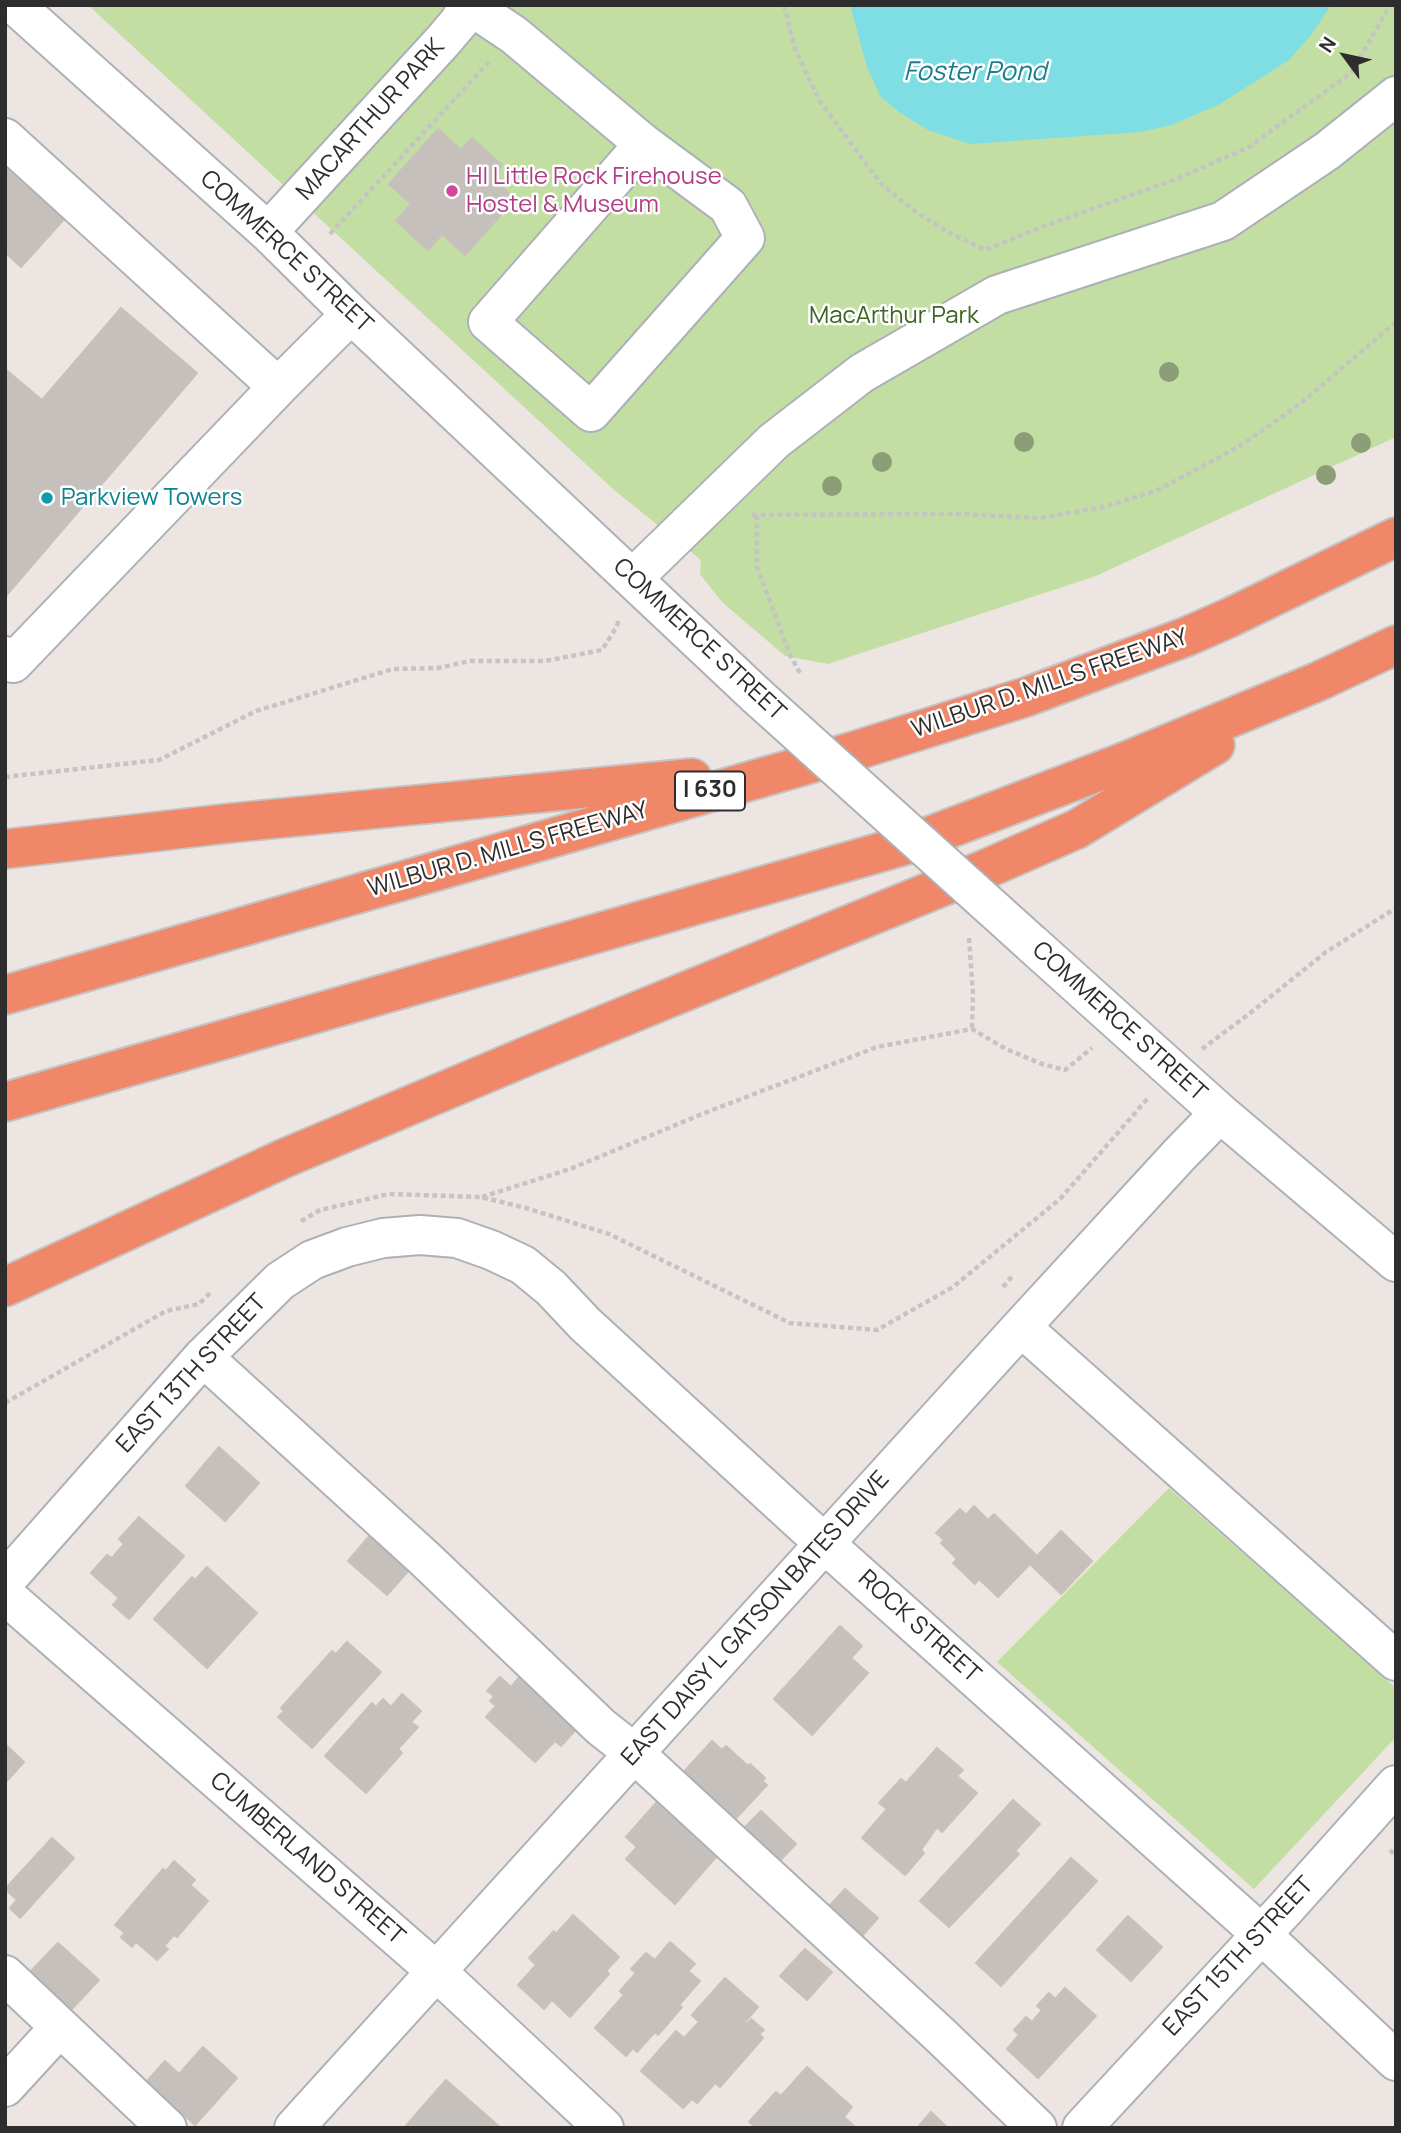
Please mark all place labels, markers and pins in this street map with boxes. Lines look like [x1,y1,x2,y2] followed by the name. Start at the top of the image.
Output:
[466,163,722,219] place label: HI Little Rock Firehouse Hostel & Museum
[444,183,460,199] marker: HI Little Rock Firehouse Hostel & Museum
[61,484,242,512] place label: Parkview Towers
[39,490,55,506] marker: Parkview Towers

